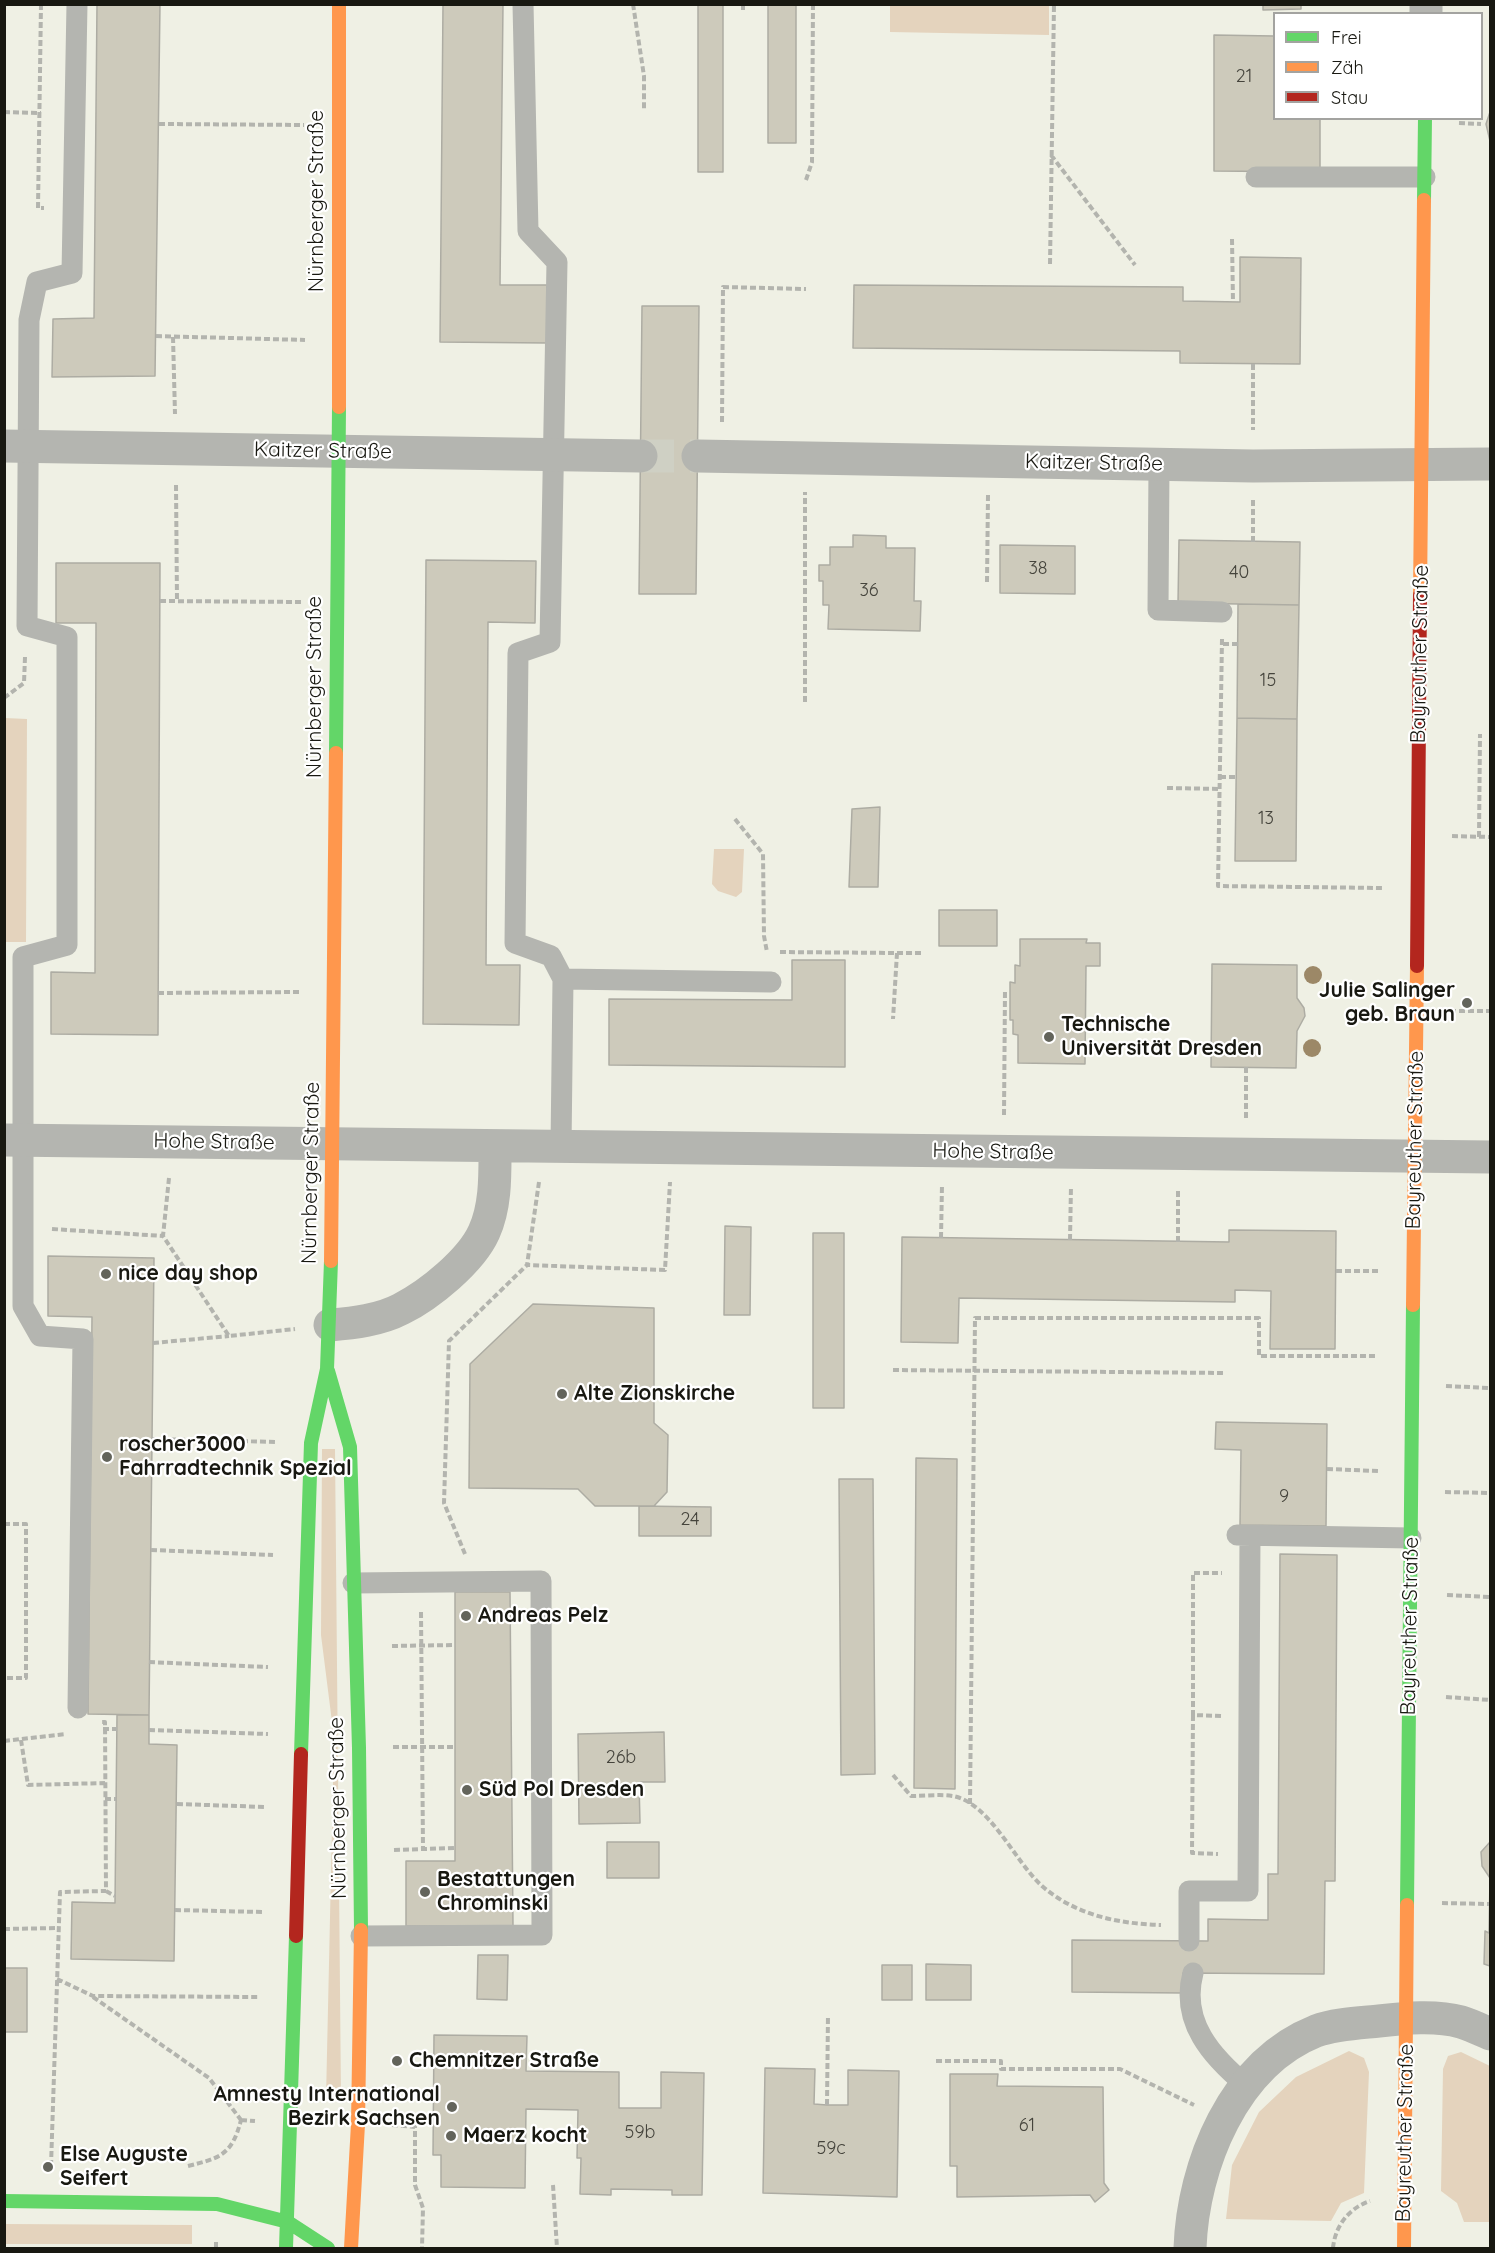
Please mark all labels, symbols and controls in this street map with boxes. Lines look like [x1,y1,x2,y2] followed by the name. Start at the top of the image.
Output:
[1273,12,1483,120] legend
[1331,26,1362,49] text: Frei
[1331,56,1364,79] text: Zäh
[1236,66,1252,88] house number: 21
[1331,86,1368,109] text: Stau
[304,110,330,292] street label: Nürnberger Straße
[254,437,392,465] street label: Kaitzer Straße
[1025,449,1163,477] street label: Kaitzer Straße
[1028,558,1048,580] house number: 38
[1229,562,1249,584] house number: 40
[1406,565,1434,743] street label: Bayreuther Straße
[859,580,879,602] house number: 36
[302,596,328,778] street label: Nürnberger Straße
[1260,670,1276,692] house number: 15
[1258,808,1274,830] house number: 13
[1319,978,1455,1028] place label: Julie Salinger geb. Braun
[1460,996,1474,1010] marker: Julie Salinger geb. Braun
[1061,1012,1262,1062] place label: Technische Universität Dresden
[1042,1030,1056,1044] marker: Technische Universität Dresden
[1401,1051,1429,1229] street label: Bayreuther Straße
[297,1082,325,1264] street label: Nürnberger Straße
[153,1128,275,1156] street label: Hohe Straße
[932,1138,1054,1166] street label: Hohe Straße
[118,1261,258,1287] place label: nice day shop
[99,1267,113,1281] marker: nice day shop
[574,1381,735,1407] place label: Alte Zionskirche
[555,1387,569,1401] marker: Alte Zionskirche
[119,1432,352,1482] place label: roscher3000 Fahrradtechnik Spezial
[100,1450,114,1464] marker: roscher3000 Fahrradtechnik Spezial
[1279,1486,1289,1508] house number: 9
[680,1509,700,1531] house number: 24
[1396,1537,1424,1715] street label: Bayreuther Straße
[478,1603,608,1629] place label: Andreas Pelz
[459,1609,473,1623] marker: Andreas Pelz
[324,1717,352,1899] street label: Nürnberger Straße
[606,1747,636,1769] house number: 26b
[479,1777,644,1803] place label: Süd Pol Dresden
[460,1783,474,1797] marker: Süd Pol Dresden
[437,1867,575,1917] place label: Bestattungen Chrominski
[418,1885,432,1899] marker: Bestattungen Chrominski
[1391,2044,1419,2222] street label: Bayreuther Straße
[409,2048,599,2074] place label: Chemnitzer Straße
[390,2054,404,2068] marker: Chemnitzer Straße
[213,2082,440,2132] place label: Amnesty International Bezirk Sachsen
[445,2100,459,2114] marker: Amnesty International Bezirk Sachsen
[1019,2115,1035,2137] house number: 61
[625,2122,655,2144] house number: 59b
[463,2123,587,2149] place label: Maerz kocht
[444,2129,458,2143] marker: Maerz kocht
[816,2138,846,2160] house number: 59c
[60,2142,188,2192] place label: Else Auguste Seifert
[41,2160,55,2174] marker: Else Auguste Seifert

